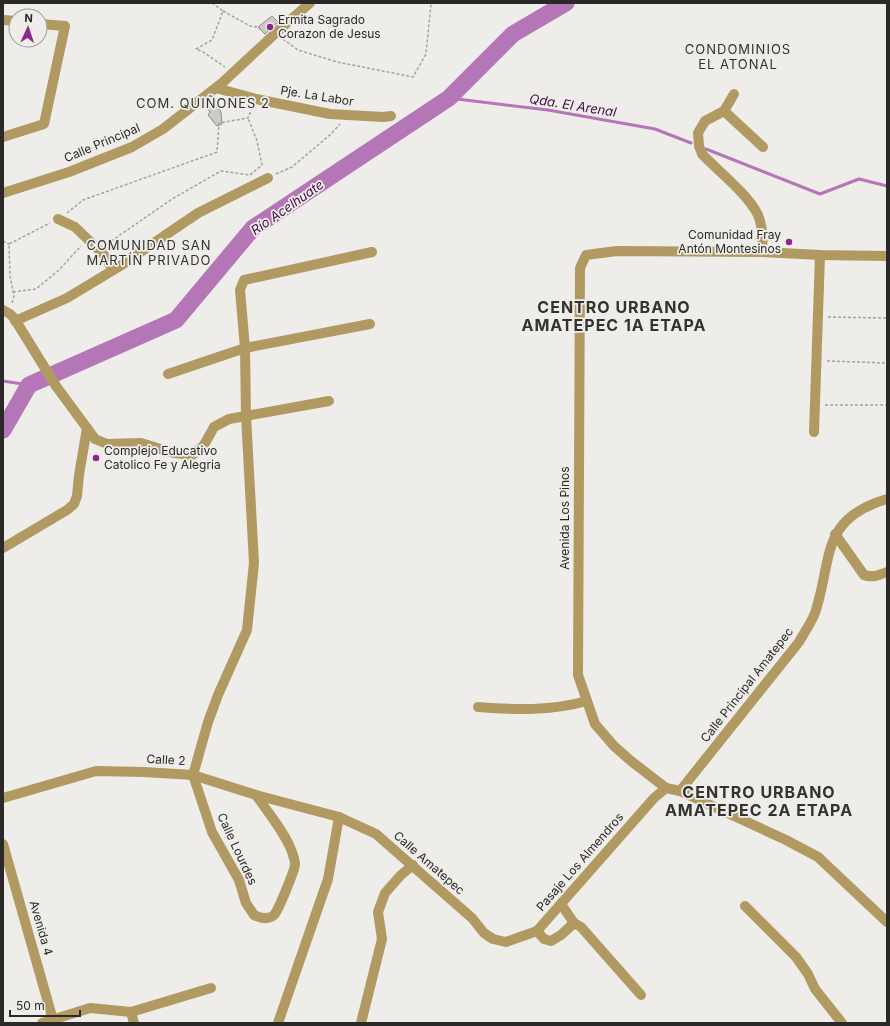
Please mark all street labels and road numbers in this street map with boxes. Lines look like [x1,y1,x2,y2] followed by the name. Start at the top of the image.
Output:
[279,82,355,109] street label: Pje. La Labor
[62,120,142,165] street label: Calle Principal
[557,466,572,570] street label: Avenida Los Pinos
[697,624,796,745] street label: Calle Principal Amatepec
[146,751,186,768] street label: Calle 2
[533,809,626,914] street label: Pasaje Los Almendros
[214,810,261,887] street label: Calle Lourdes
[391,828,468,898] street label: Calle Amatepec
[27,899,56,957] street label: Avenida 4

